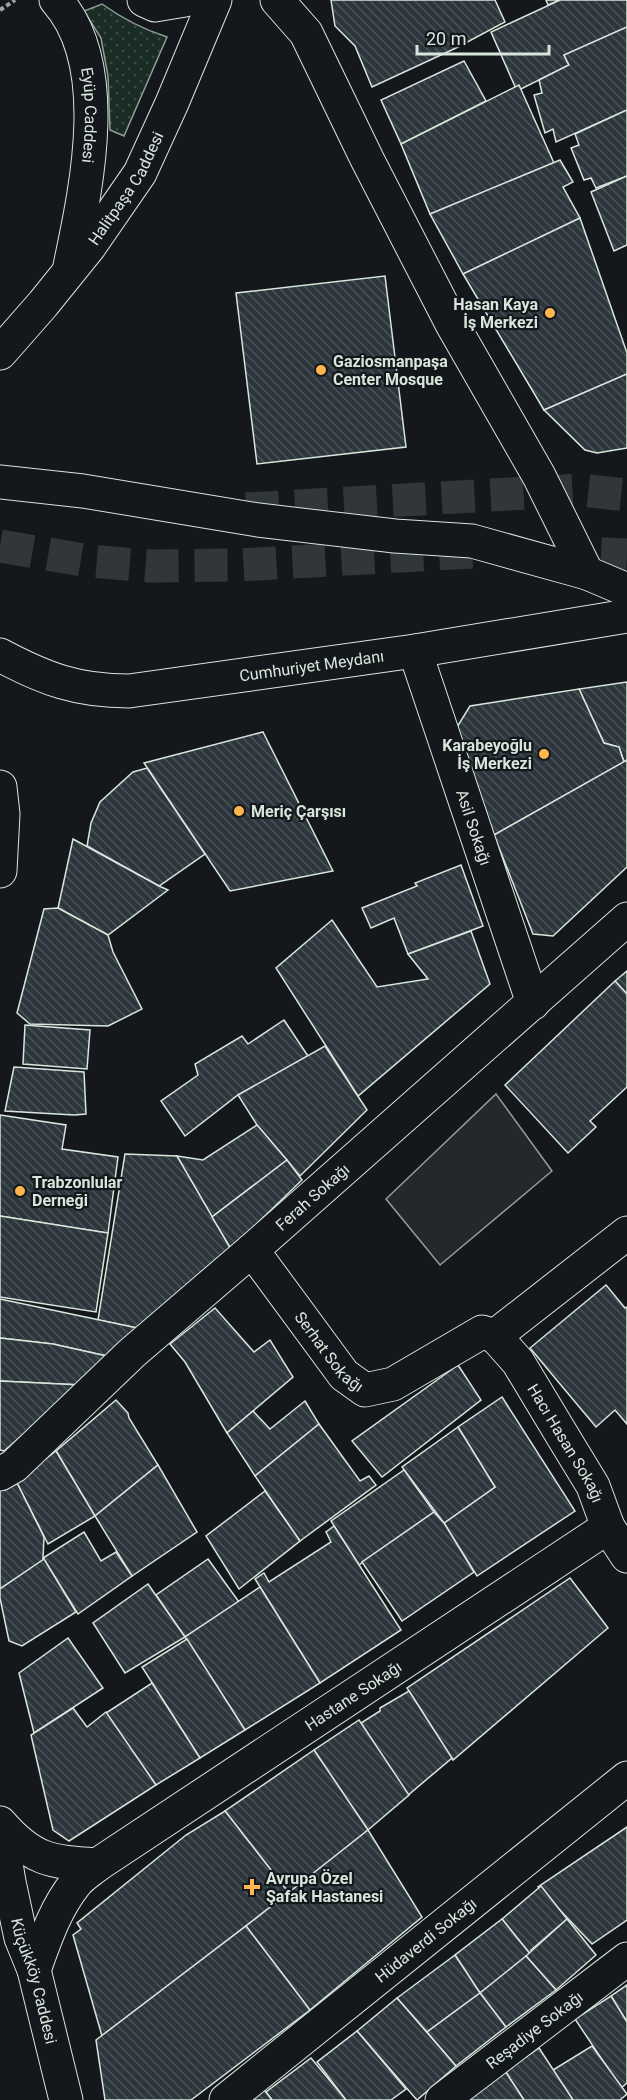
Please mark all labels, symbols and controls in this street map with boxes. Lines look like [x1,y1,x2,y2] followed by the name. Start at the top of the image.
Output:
[417,18,549,56] scale bar
[426,28,466,49] text: 20 m
[78,66,101,164] street label: Eyüp Caddesi
[84,129,167,248] street label: Halitpaşa Caddesi
[453,295,538,332] place label: Hasan Kaya İş Merkezi
[543,306,557,320] marker: Hasan Kaya İş Merkezi
[333,352,448,389] place label: Gaziosmanpaşa Center Mosque
[314,363,328,377] marker: Gaziosmanpaşa Center Mosque
[238,646,385,685] street label: Cumhuriyet Meydanı
[442,736,532,773] place label: Karabeyoğlu İş Merkezi
[537,747,551,761] marker: Karabeyoğlu İş Merkezi
[453,787,496,868] street label: Asil Sokağı
[251,802,346,821] place label: Meriç Çarşısı
[232,804,246,818] marker: Meriç Çarşısı
[271,1159,353,1234] street label: Ferah Sokağı
[32,1173,122,1210] place label: Trabzonlular Derneği
[13,1184,27,1198] marker: Trabzonlular Derneği
[291,1308,367,1396] street label: Serhat Sokağı
[524,1380,608,1505] street label: Hacı Hasan Sokağı
[301,1657,405,1734] street label: Hastane Sokağı
[266,1869,383,1906] place label: Avrupa Özel Şafak Hastanesi
[243,1878,261,1896] marker: Avrupa Özel Şafak Hastanesi
[371,1893,480,1986] street label: Hüdaverdi Sokağı
[7,1916,61,2046] street label: Küçükköy Caddesi
[482,1987,586,2073] street label: Reşadiye Sokağı

